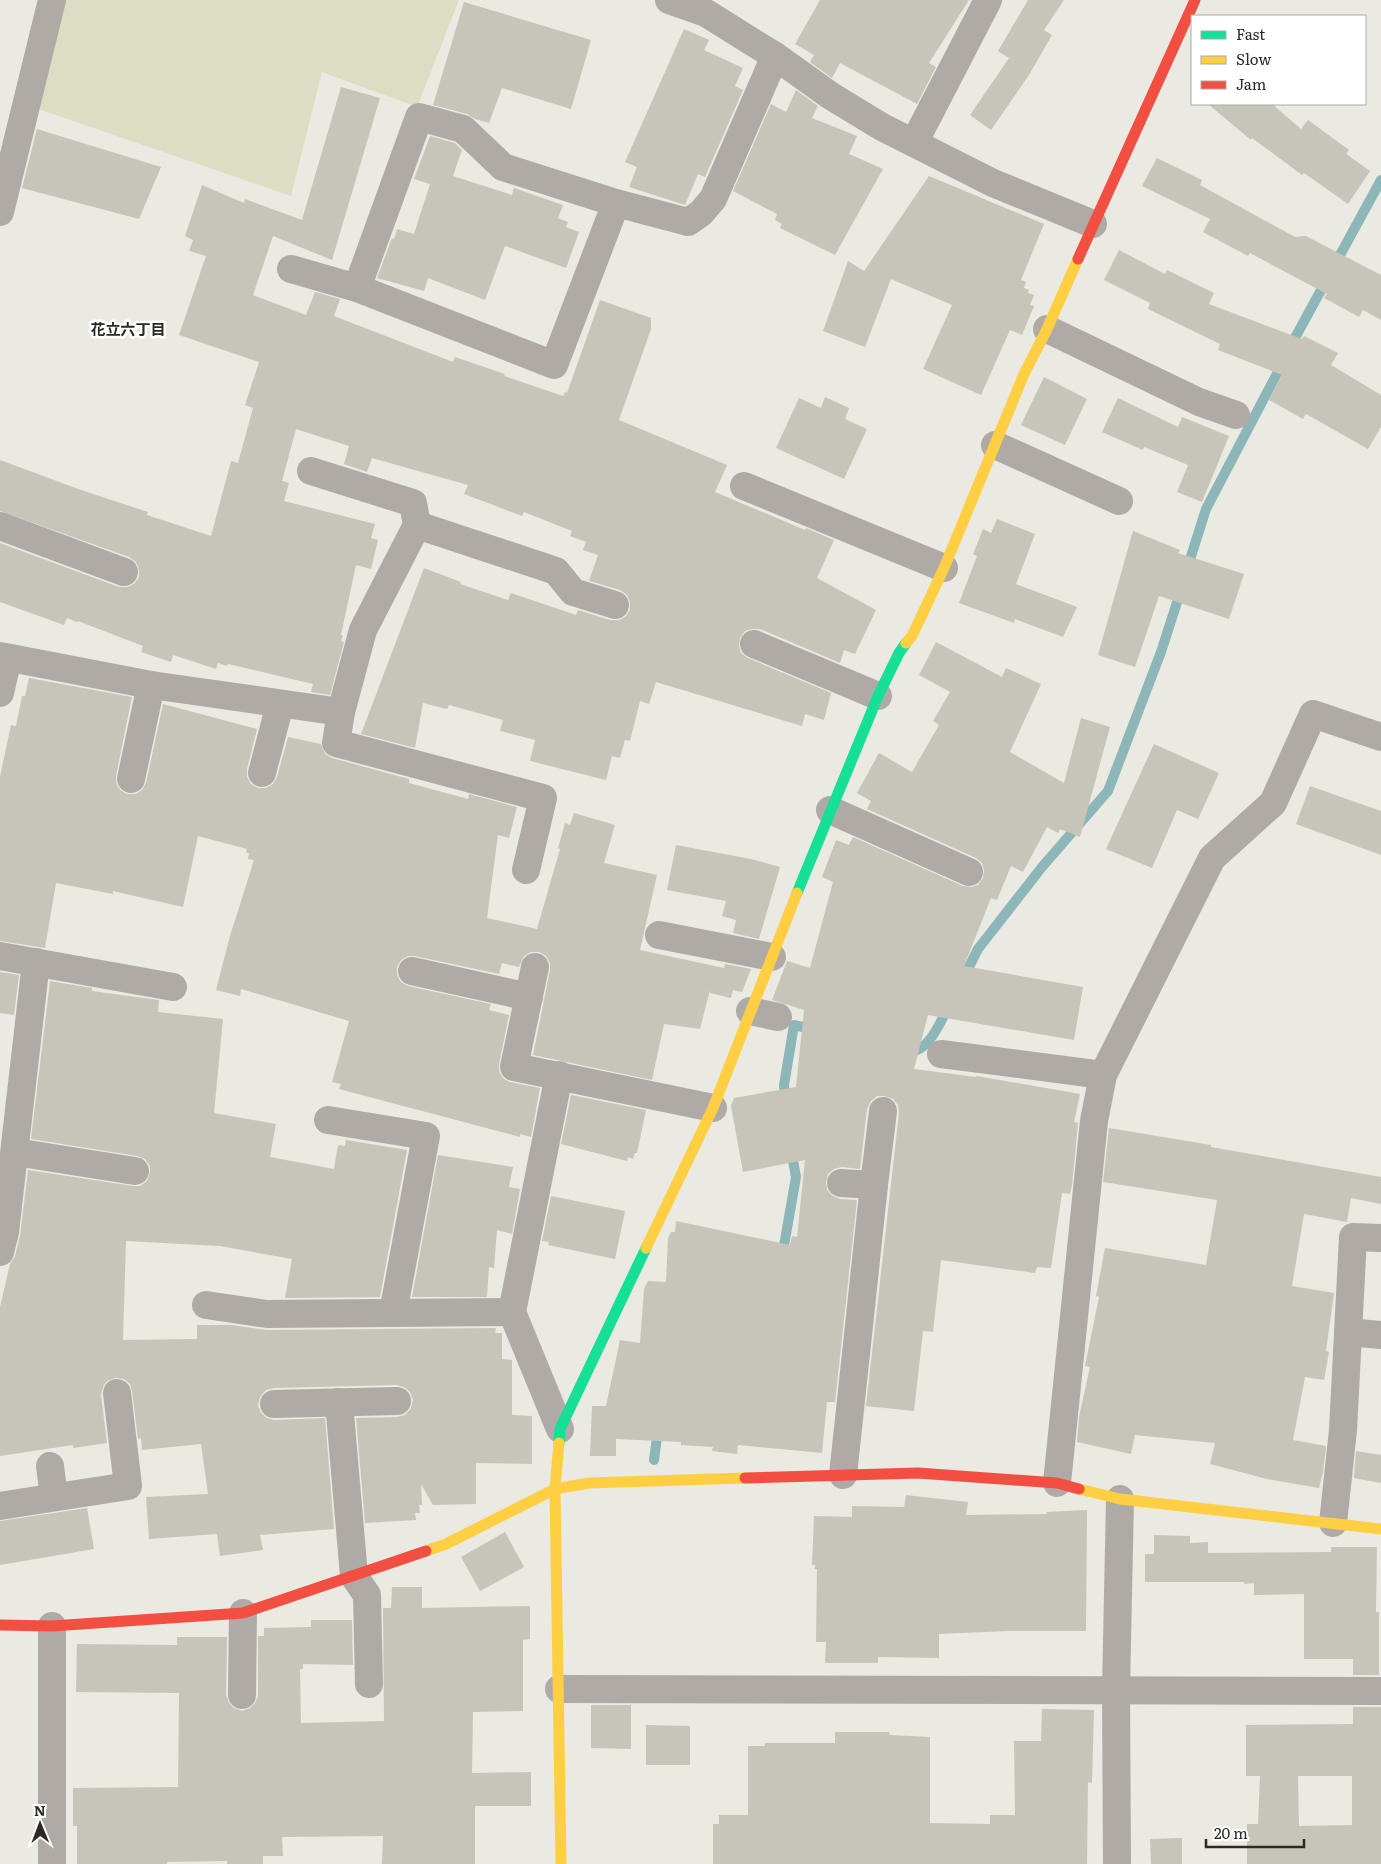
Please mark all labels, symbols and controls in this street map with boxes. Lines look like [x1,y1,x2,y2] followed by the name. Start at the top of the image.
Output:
[1191,15,1366,105] legend
[1236,22,1265,45] text: Fast
[1236,47,1271,70] text: Slow
[1236,72,1267,95] text: Jam
[90,317,166,340] district label: 花立六丁目
[15,1799,65,1849] north arrow
[34,1800,46,1820] text: N
[1206,1816,1304,1848] scale bar
[1214,1821,1248,1844] text: 20 m

